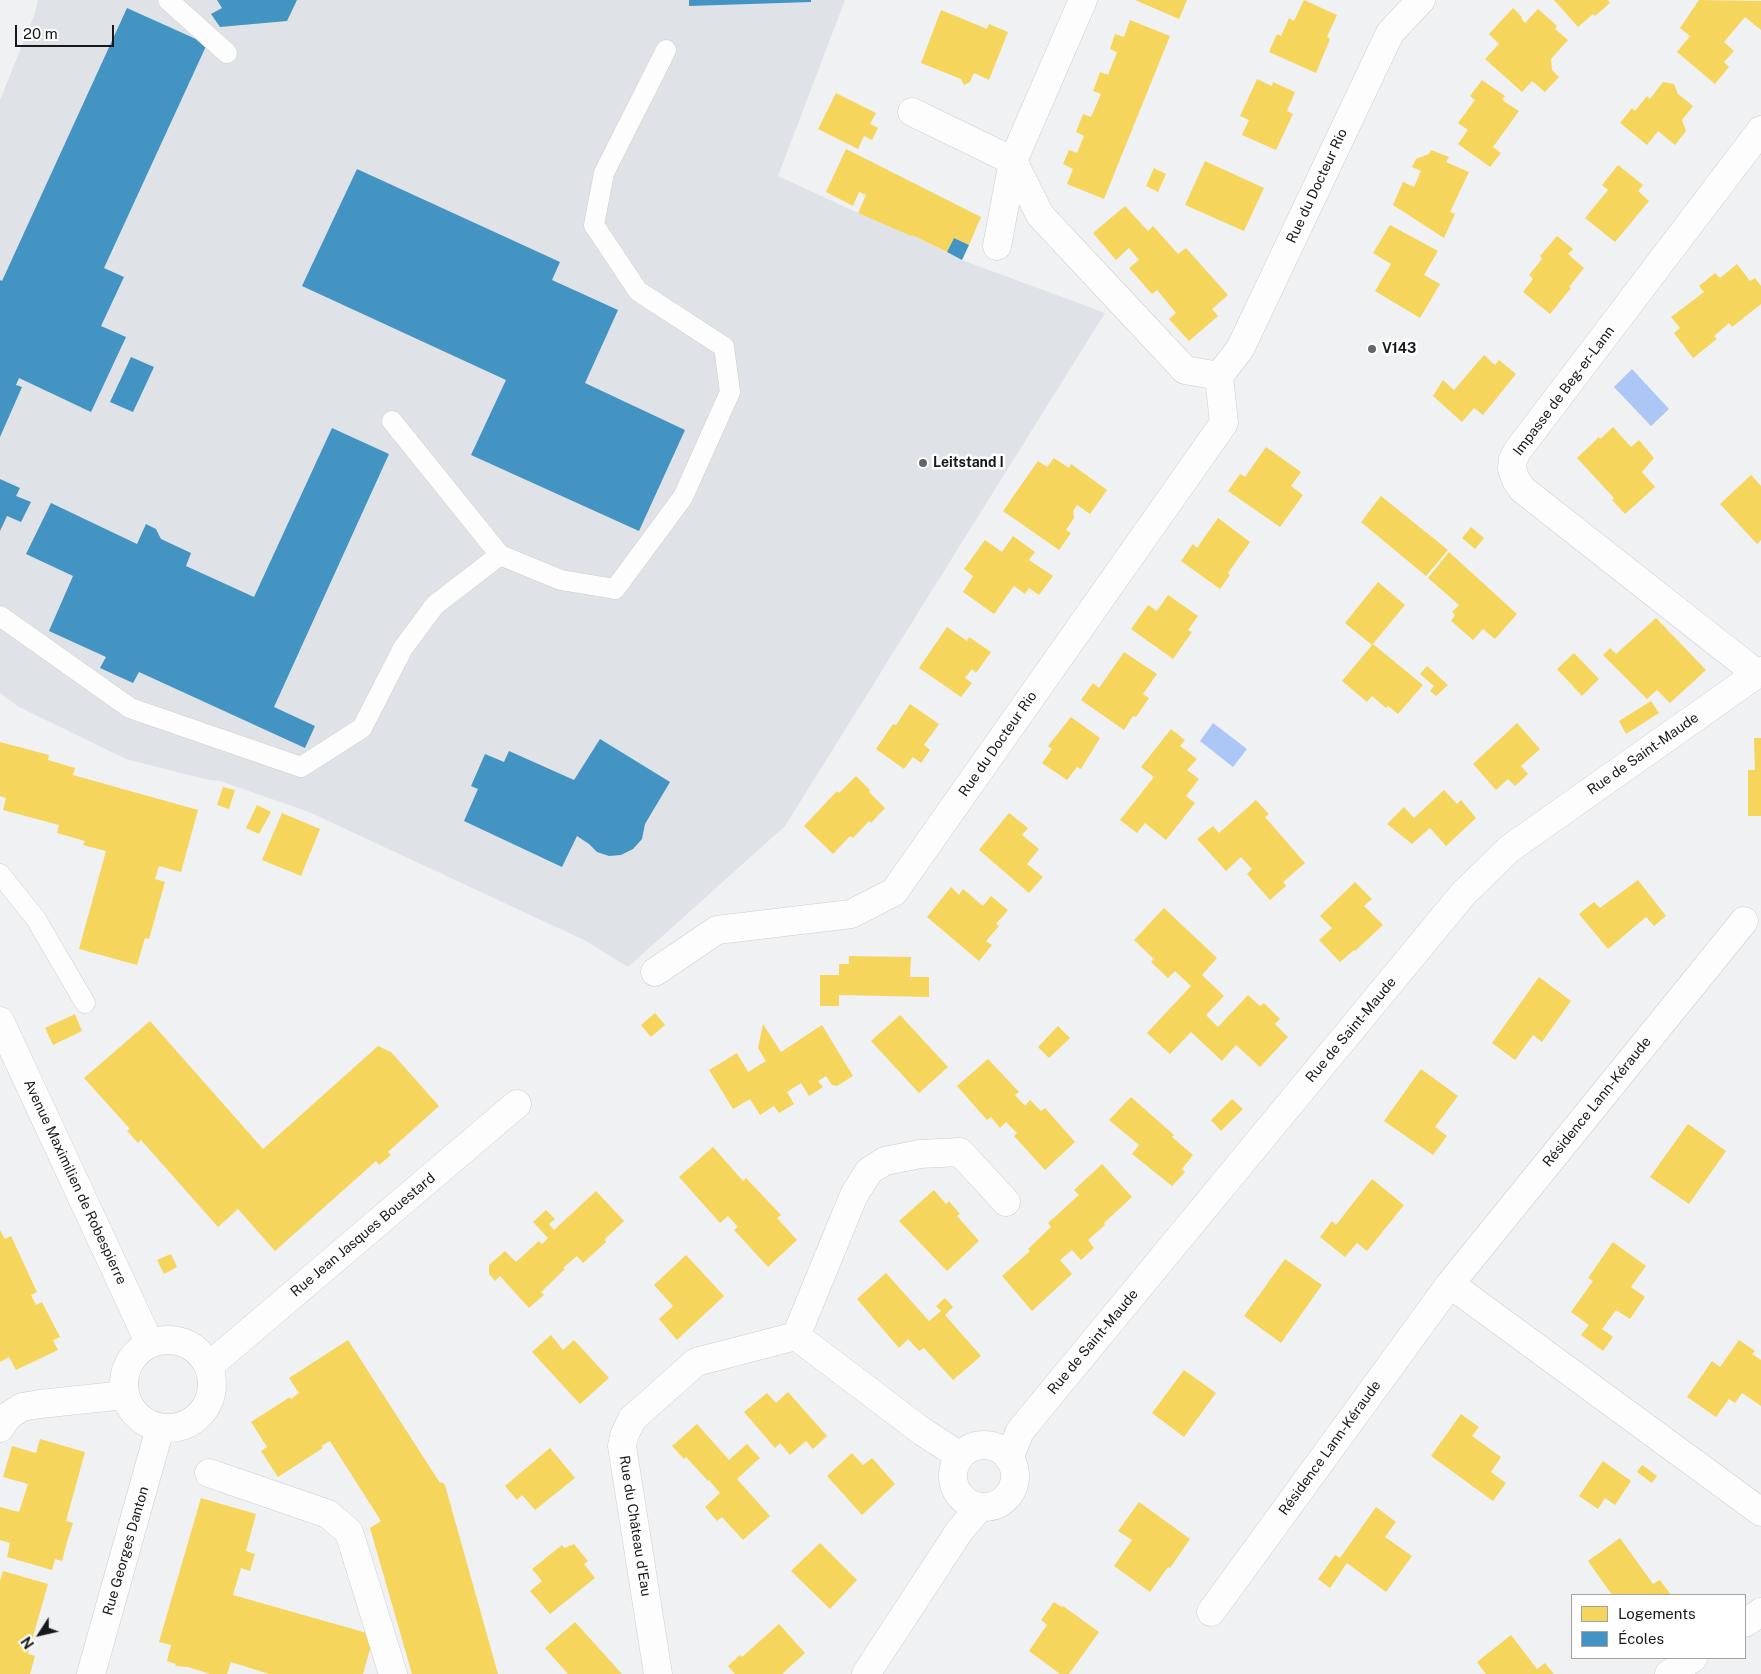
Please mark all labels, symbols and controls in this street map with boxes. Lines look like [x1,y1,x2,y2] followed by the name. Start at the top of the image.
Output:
[18,15,116,47] scale bar
[23,25,58,42] text: 20 m
[1283,126,1351,246] street label: Rue du Docteur Rio
[1510,323,1618,459] street label: Impasse de Beg-er-Lann
[1382,341,1416,357] place label: V143
[1366,343,1378,355] marker: V143
[933,455,1004,471] place label: Leitstand I
[917,457,929,469] marker: Leitstand I
[955,688,1041,800] street label: Rue du Docteur Rio
[1584,709,1702,799] street label: Rue de Saint-Maude
[1302,974,1400,1086] street label: Rue de Saint-Maude
[1539,1034,1655,1170] street label: Résidence Lann-Kéraude
[20,1077,130,1287] street label: Avenue Maximilien de Robespierre
[287,1170,439,1300] street label: Rue Jean Jasques Bouestard
[1044,1286,1142,1398] street label: Rue de Saint-Maude
[1275,1377,1385,1519] street label: Résidence Lann-Kéraude
[616,1454,654,1598] street label: Rue du Château d'Eau
[100,1485,152,1617] street label: Rue Georges Danton
[1571,1594,1746,1659] legend
[1618,1605,1696,1622] text: Logements
[15,1609,65,1659] north arrow
[1618,1630,1664,1647] text: Écoles
[18,1634,37,1652] text: N

